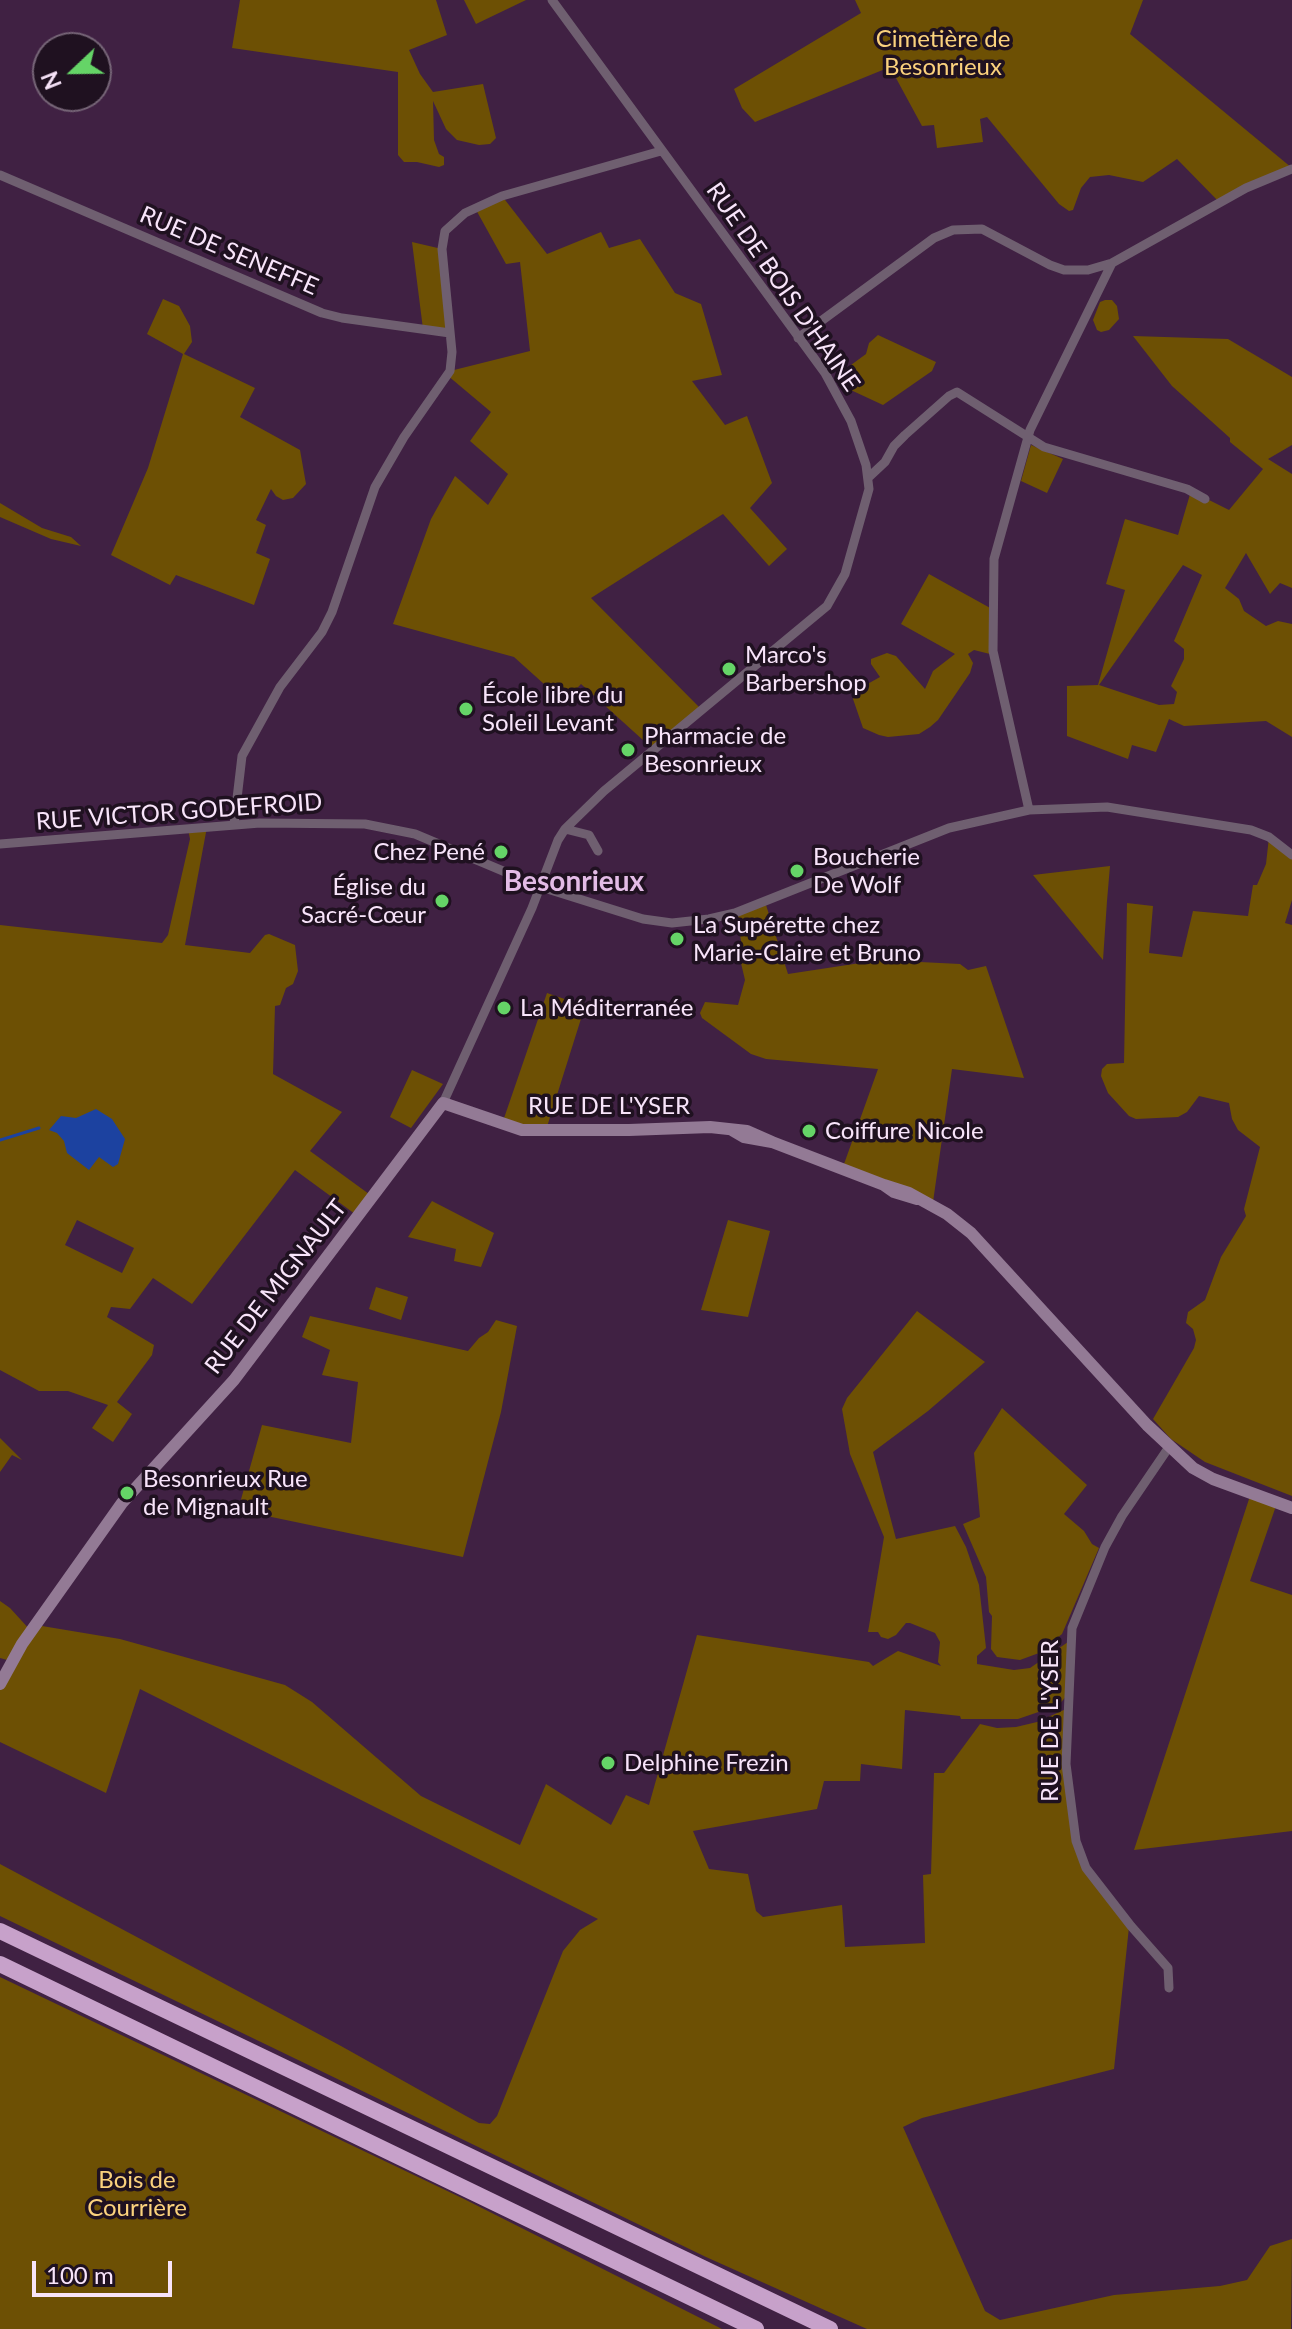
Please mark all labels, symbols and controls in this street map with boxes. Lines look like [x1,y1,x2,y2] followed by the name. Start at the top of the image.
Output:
[876,25,1010,81] park label: Cimetière de Besonrieux
[32,32,112,112] north arrow
[35,68,67,93] text: N
[700,177,866,397] street label: RUE DE BOIS D'HAINE
[136,200,322,302] street label: RUE DE SENEFFE
[745,641,867,697] place label: Marco's Barbershop
[720,660,738,678] marker: Marco's Barbershop
[482,681,623,737] place label: École libre du Soleil Levant
[457,700,475,718] marker: École libre du Soleil Levant
[644,722,786,778] place label: Pharmacie de Besonrieux
[619,741,637,759] marker: Pharmacie de Besonrieux
[35,788,323,836] street label: RUE VICTOR GODEFROID
[373,838,485,866] place label: Chez Pené
[492,843,510,861] marker: Chez Pené
[813,843,920,899] place label: Boucherie De Wolf
[788,862,806,880] marker: Boucherie De Wolf
[504,865,644,899] district label: Besonrieux
[301,873,426,929] place label: Église du Sacré-Cœur
[433,892,451,910] marker: Église du Sacré-Cœur
[693,911,921,967] place label: La Supérette chez Marie-Claire et Bruno
[668,930,686,948] marker: La Supérette chez Marie-Claire et Bruno
[520,994,693,1022] place label: La Méditerranée
[495,999,513,1017] marker: La Méditerranée
[528,1092,690,1120] street label: RUE DE L'YSER
[825,1117,984,1145] place label: Coiffure Nicole
[800,1122,818,1140] marker: Coiffure Nicole
[199,1194,353,1380] street label: RUE DE MIGNAULT
[143,1465,308,1521] place label: Besonrieux Rue de Mignault
[118,1484,136,1502] marker: Besonrieux Rue de Mignault
[1036,1640,1064,1802] street label: RUE DE L'YSER
[624,1749,789,1777] place label: Delphine Frezin
[599,1754,617,1772] marker: Delphine Frezin
[87,2166,187,2222] park label: Bois de Courrière
[36,2245,176,2295] scale bar
[46,2260,114,2289] text: 100 m

